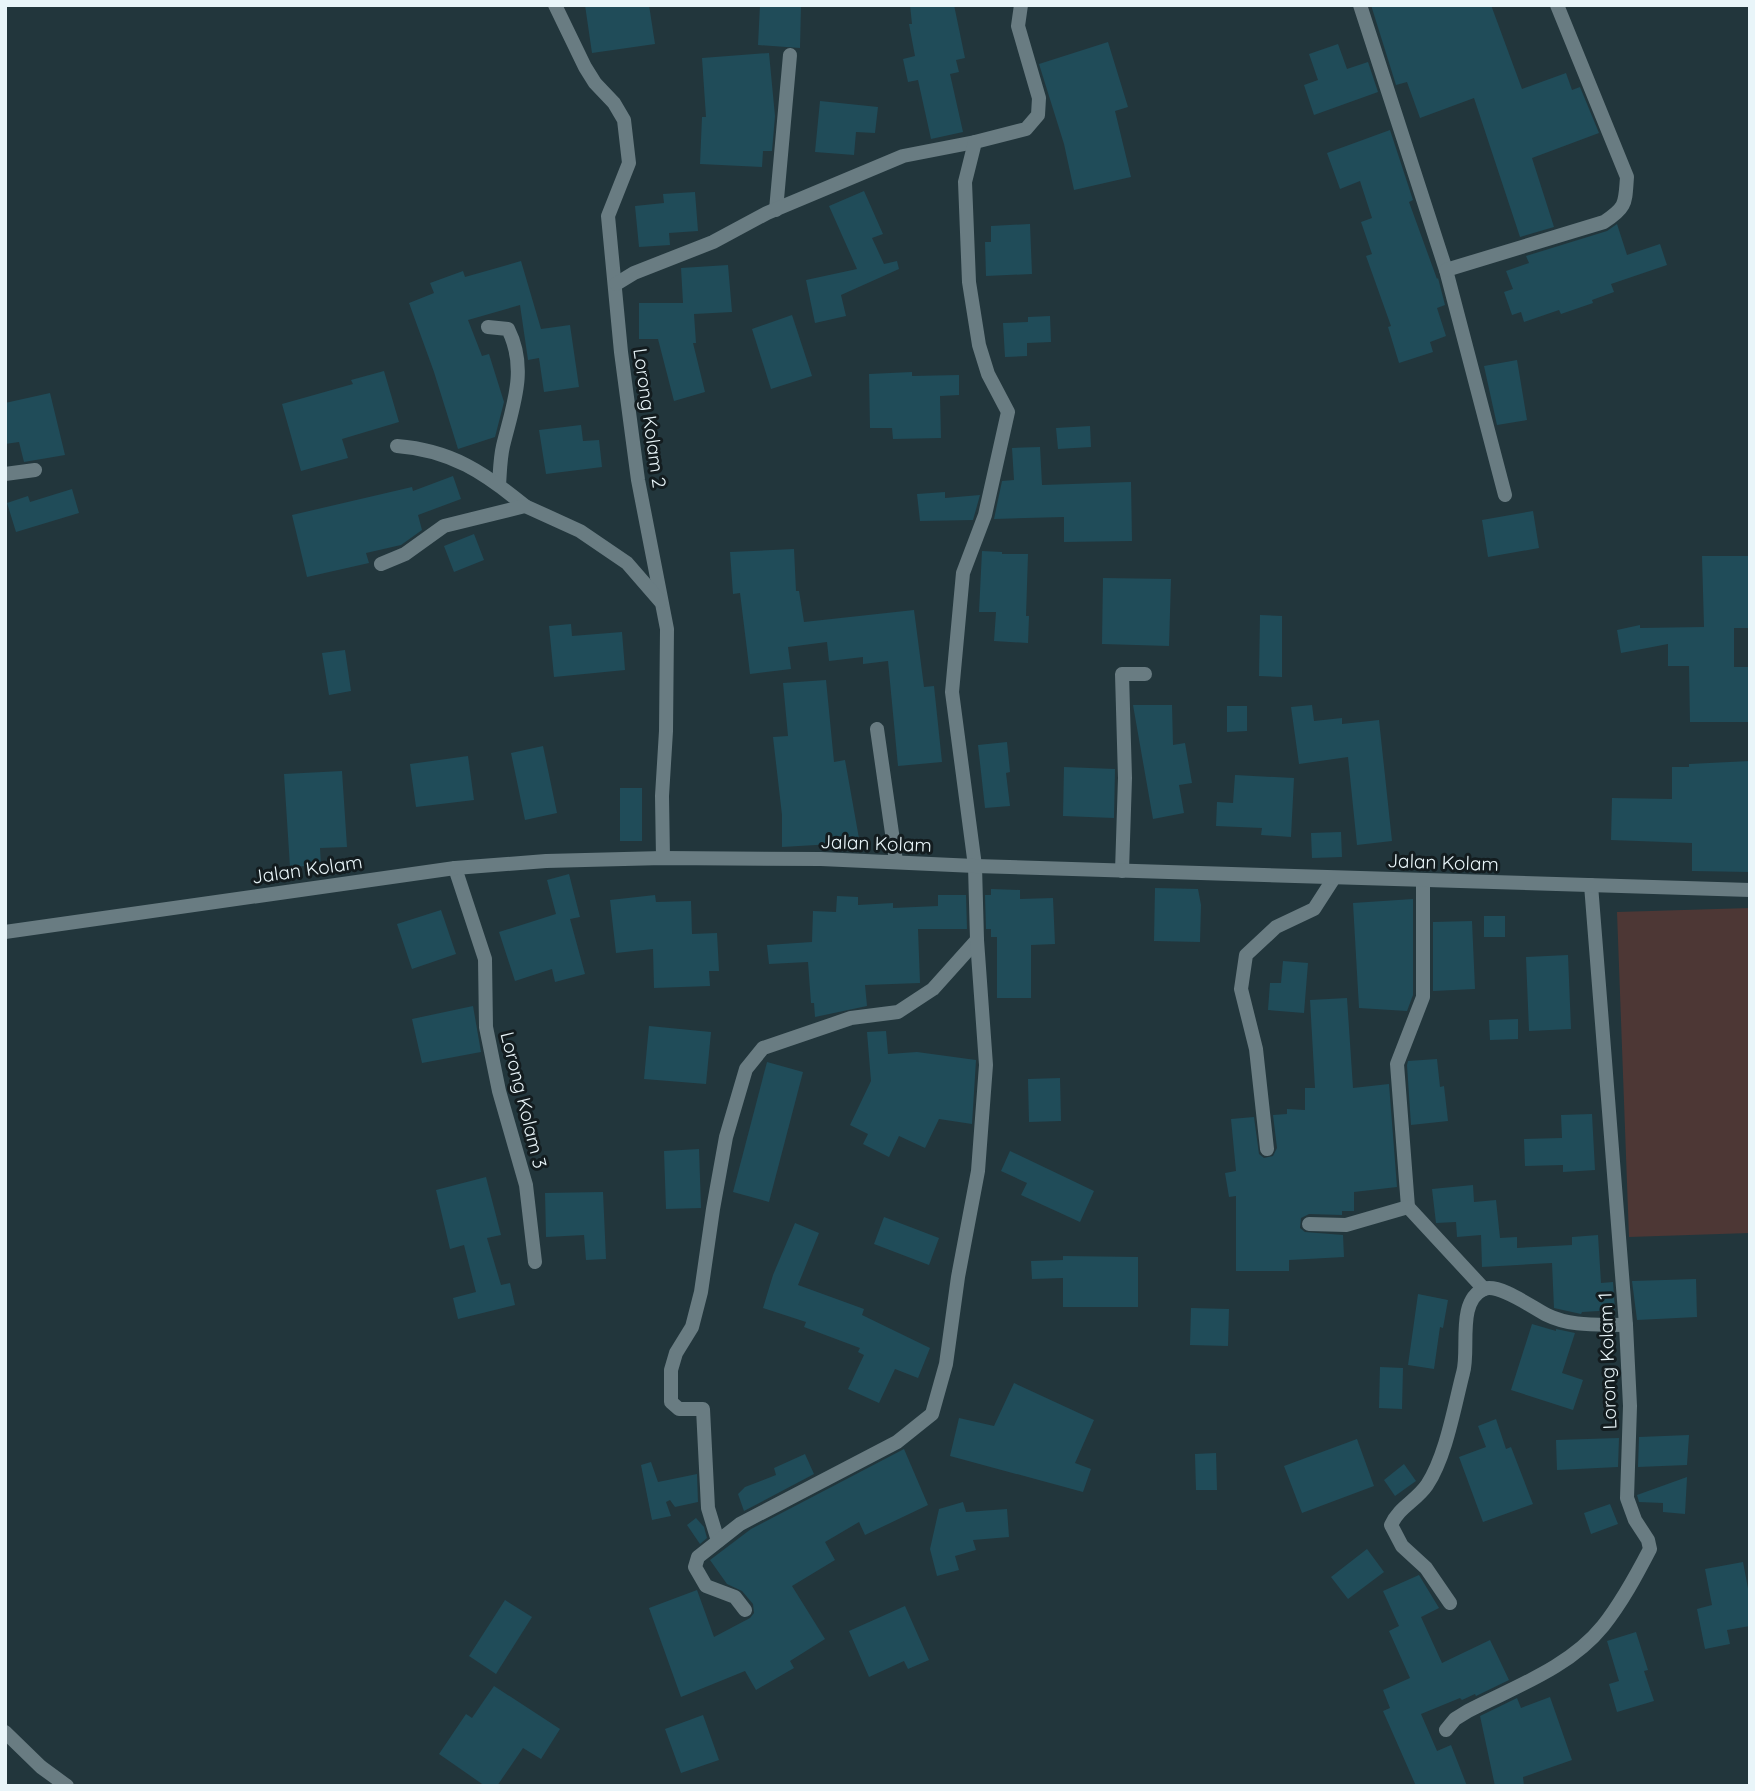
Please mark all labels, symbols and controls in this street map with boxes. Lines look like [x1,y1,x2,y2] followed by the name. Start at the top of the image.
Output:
[628,347,672,489] street label: Lorong Kolam 2
[820,829,932,857] street label: Jalan Kolam
[1387,848,1499,876] street label: Jalan Kolam
[250,849,364,889] street label: Jalan Kolam
[495,1029,553,1171] street label: Lorong Kolam 3
[1593,1292,1621,1430] street label: Lorong Kolam 1

